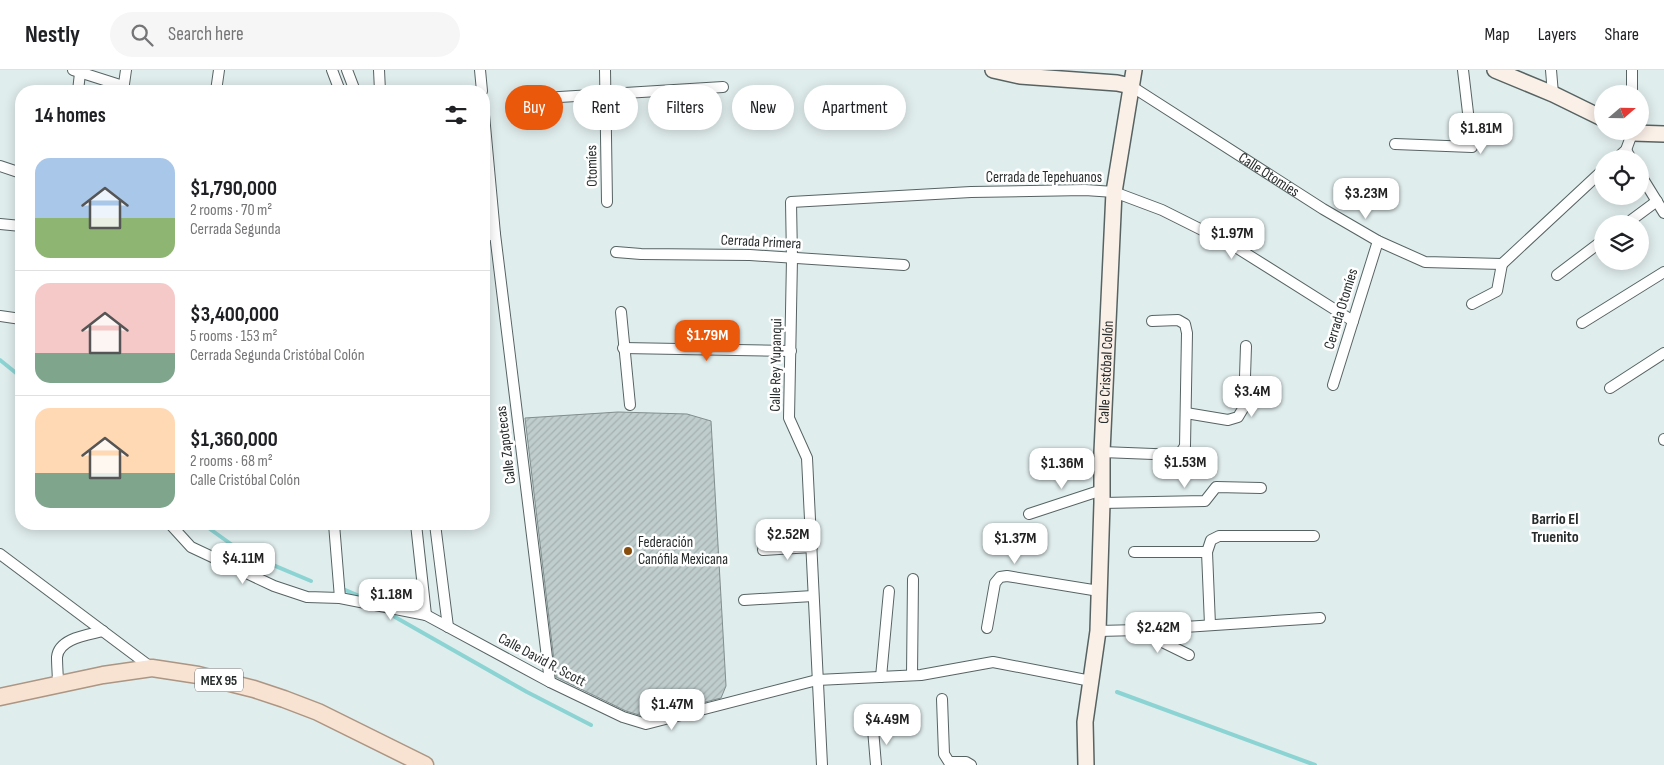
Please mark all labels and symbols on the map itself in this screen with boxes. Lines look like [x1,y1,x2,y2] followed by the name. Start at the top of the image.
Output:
[1594,85,1649,140] north arrow
[1440,112,1522,155] pin: $1.81M
[582,145,602,187] street label: Otomíes
[1235,148,1303,201] street label: Calle Otomíes
[986,168,1102,187] street label: Cerrada de Tepehuanos
[1325,178,1407,220] pin: $3.23M
[1191,218,1273,260] pin: $1.97M
[720,230,802,254] street label: Cerrada Primera
[1320,266,1362,352] street label: Cerrada Otomíes
[766,318,786,412] street label: Calle Rey Yupanqui
[666,320,748,362] pin: $1.79M
[1094,320,1118,424] street label: Calle Cristóbal Colón
[1217,376,1287,418] pin: $3.4M
[492,405,520,485] street label: Calle Zapotecas
[1144,446,1226,489] pin: $1.53M
[1021,448,1103,490] pin: $1.36M
[1531,510,1579,547] district label: Barrio El Truenito
[747,518,829,561] pin: $2.52M
[974,522,1056,565] pin: $1.37M
[638,533,728,569] place label: Federación Canófila Mexicana
[202,542,284,585] pin: $4.11M
[622,545,634,557] marker: Federación Canófila Mexicana
[350,578,432,621] pin: $1.18M
[1117,612,1199,654] pin: $2.42M
[495,629,590,691] street label: Calle David R. Scott
[195,668,243,692] road number: MEX 95
[631,688,713,731] pin: $1.47M
[846,704,928,746] pin: $4.49M

